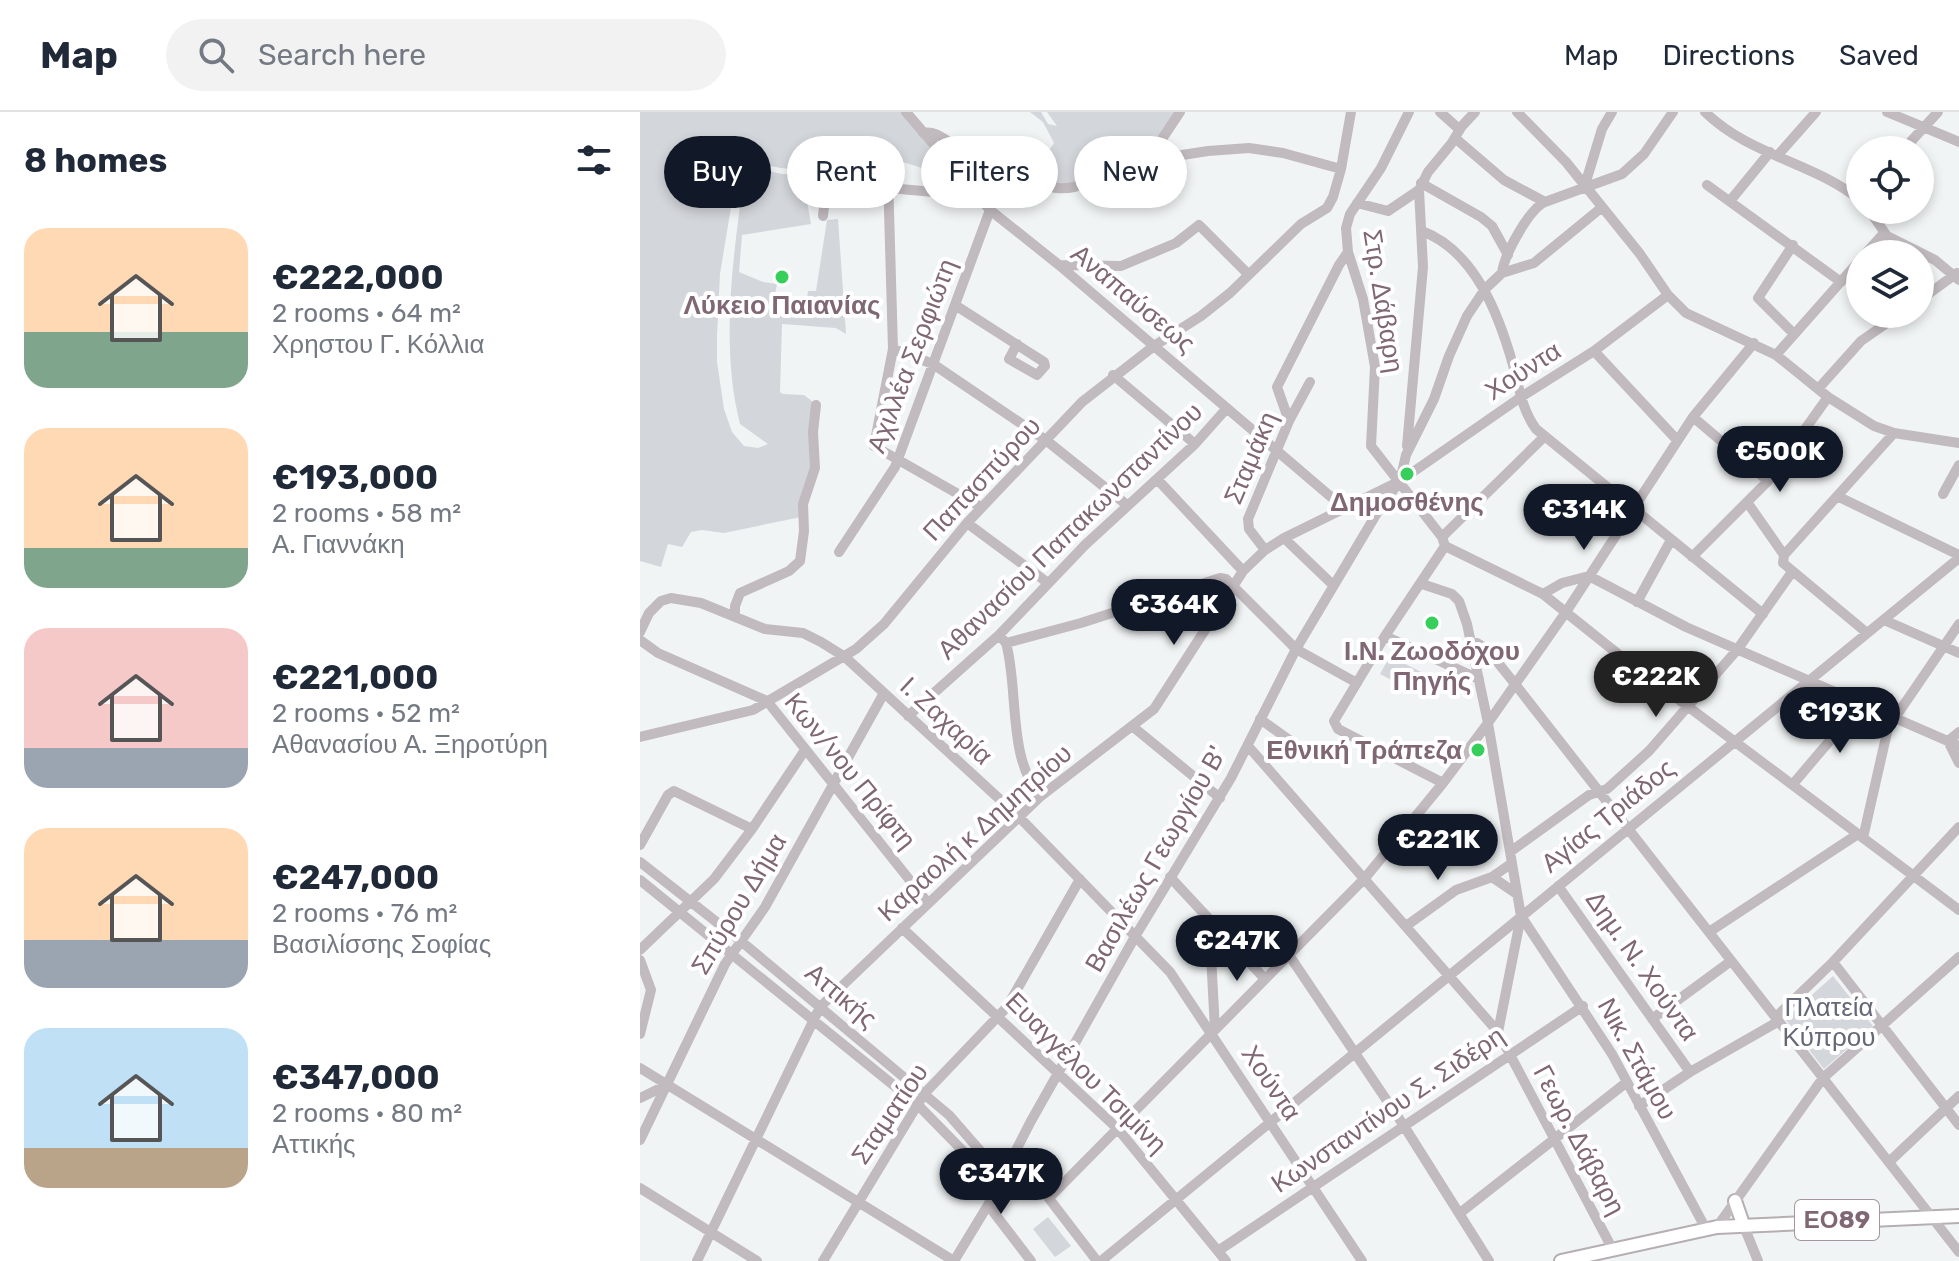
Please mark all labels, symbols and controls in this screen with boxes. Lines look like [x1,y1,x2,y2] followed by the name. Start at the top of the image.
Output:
[166,19,726,91] search box
[40,32,118,78] text: Map
[194,33,238,77] icon: search
[258,37,426,73] text: Search here
[1564,39,1618,72] text: Map
[1662,39,1795,72] text: Directions
[1839,39,1919,72] text: Saved
[664,136,771,208] chip: Buy
[787,136,905,208] chip: Rent
[921,136,1058,208] chip: Filters
[1074,136,1187,208] chip: New
[1846,136,1934,328] map controls
[1846,136,1934,224] button: locate
[572,138,616,182] icon: filters
[24,140,167,181] text: 8 homes
[1356,227,1410,375] street label: Στρ. Δάβαρη
[1065,238,1201,360] street label: Αναπαύσεως
[1846,240,1934,328] button: layers
[861,255,963,457] street label: Αχιλλέα Σερφιώτη
[272,257,444,298] text: €222,000
[88,260,184,356] icon: home
[773,268,791,286] marker: Λύκειο Παιανίας
[683,290,881,321] place label: Λύκειο Παιανίας
[272,298,461,329] text: 2 rooms · 64 m²
[272,329,485,360] text: Χρηστου Γ. Κόλλια
[1479,335,1567,407] street label: Χούντα
[931,396,1209,666] street label: Αθανασίου Παπακωνσταντίνου
[1218,407,1284,509] street label: Σταμάκη
[917,411,1047,547] street label: Παπασπύρου
[1724,426,1836,494] pin: €500K
[1735,436,1825,467] text: €500K
[272,457,438,498] text: €193,000
[88,460,184,556] icon: home
[1398,465,1416,483] marker: Δημοσθένης
[1528,484,1640,552] pin: €314K
[1330,487,1484,518] place label: Δημοσθένης
[1541,494,1627,525] text: €314K
[272,498,461,529] text: 2 rooms · 58 m²
[272,529,405,560] text: Α. Γιαννάκη
[1118,579,1230,647] pin: €364K
[1129,589,1219,620] text: €364K
[1423,614,1441,632] marker: Ι.Ν. Ζωοδόχου Πηγής
[1344,636,1520,697] place label: Ι.Ν. Ζωοδόχου Πηγής
[1600,651,1712,719] pin: €222K
[272,657,438,698] text: €221,000
[88,660,184,756] icon: home
[1612,661,1700,692] text: €222K
[894,671,998,771] street label: Ι. Ζαχαρία
[778,687,922,855] street label: Κων/νου Πρίφτη
[1784,687,1896,755] pin: €193K
[1798,697,1882,728] text: €193K
[272,698,460,729] text: 2 rooms · 52 m²
[272,729,548,760] text: Αθανασίου Α. Ξηροτύρη
[1266,735,1462,766] place label: Εθνική Τράπεζα
[872,738,1078,928] street label: Καραολή κ Δημητρίου
[1079,740,1233,978] street label: Βασιλέως Γεωργίου Β'
[1469,741,1487,759] marker: Εθνική Τράπεζα
[1535,753,1681,879] street label: Αγίας Τριάδος
[1382,814,1494,882] pin: €221K
[1396,824,1480,855] text: €221K
[685,828,793,980] street label: Σπύρου Δήμα
[272,857,439,898] text: €247,000
[88,860,184,956] icon: home
[1579,885,1705,1047] street label: Δημ. Ν. Χούντα
[272,898,457,929] text: 2 rooms · 76 m²
[1181,915,1293,983] pin: €247K
[1194,925,1280,956] text: €247K
[272,929,491,960] text: Βασιλίσσης Σοφίας
[799,957,883,1035] street label: Αττικής
[999,986,1173,1160] street label: Ευαγγέλου Τσιμίνη
[1783,992,1875,1053] park label: Πλατεία Κύπρου
[1591,993,1683,1125] street label: Νικ. Στάμου
[1266,1020,1510,1200] street label: Κωνσταντίνου Σ. Σιδέρη
[1235,1040,1307,1126] street label: Χούντα
[272,1057,440,1098] text: €347,000
[845,1058,935,1170] street label: Σταματίου
[88,1060,184,1156] icon: home
[1526,1060,1632,1220] street label: Γεωρ. Δάβαρη
[272,1098,462,1129] text: 2 rooms · 80 m²
[272,1129,356,1160] text: Αττικής
[945,1148,1057,1216] pin: €347K
[958,1158,1044,1189] text: €347K
[1795,1200,1879,1240] road number: ΕΟ89

